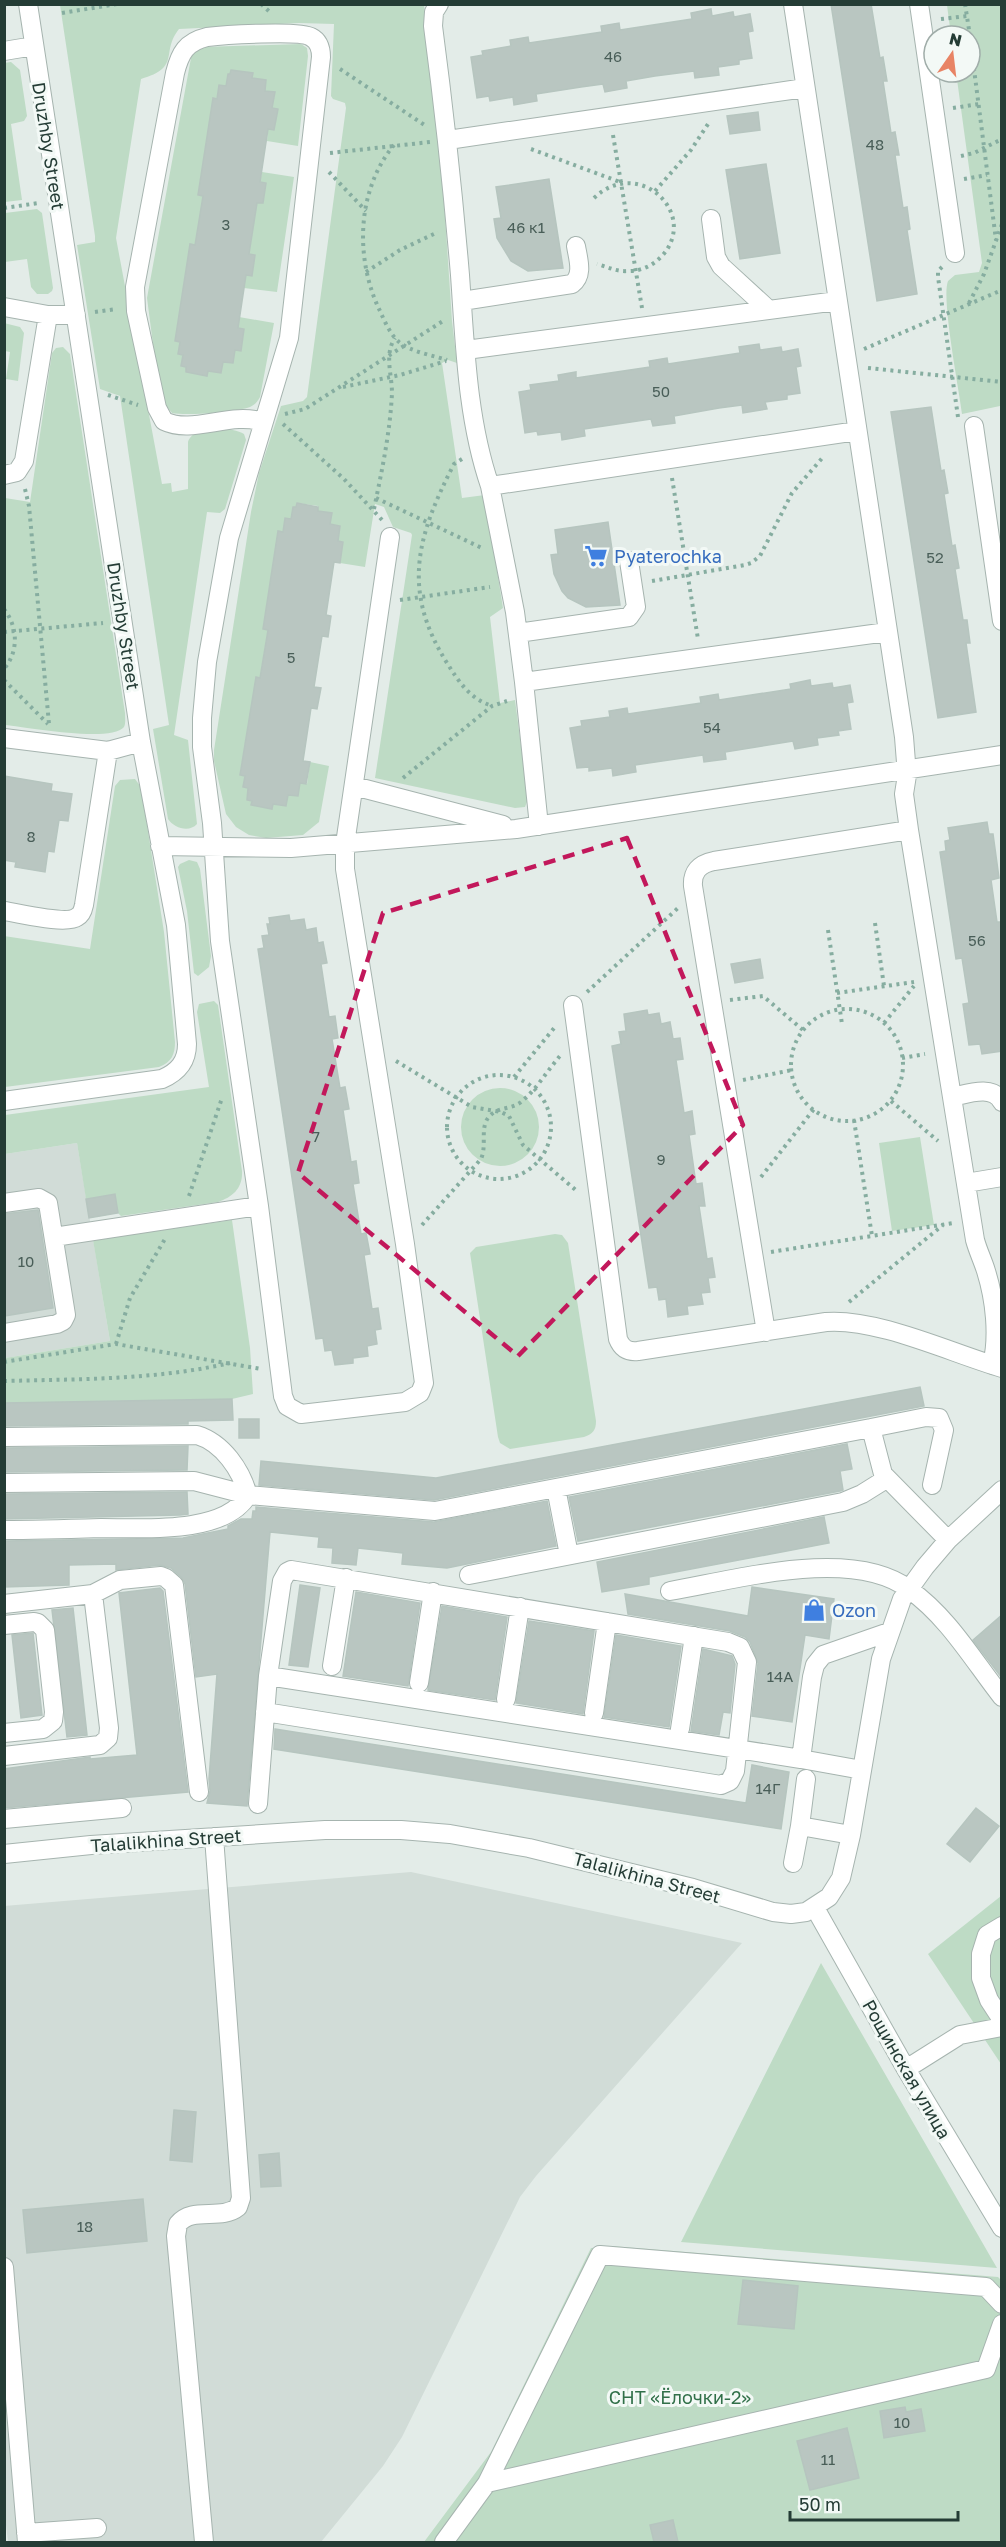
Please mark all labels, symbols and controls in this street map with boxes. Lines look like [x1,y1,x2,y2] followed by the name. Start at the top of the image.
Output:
[922,24,982,84] north arrow
[947,28,964,51] text: N
[604,47,622,65] house number: 46
[28,80,70,212] street label: Druzhby Street
[866,135,884,153] house number: 48
[222,215,230,233] house number: 3
[507,218,545,236] house number: 46 к1
[652,382,670,400] house number: 50
[583,543,609,569] supermarket icon: Pyaterochka
[614,545,722,567] place label: Pyaterochka
[926,548,944,566] house number: 52
[103,560,145,692] street label: Druzhby Street
[287,648,295,666] house number: 5
[703,718,721,736] house number: 54
[26,827,36,845] house number: 8
[968,931,986,949] house number: 56
[312,1127,320,1145] house number: 7
[656,1150,666,1168] house number: 9
[18,1252,34,1270] house number: 10
[801,1597,827,1623] shop icon: Ozon
[832,1599,876,1621] place label: Ozon
[767,1667,793,1685] house number: 14А
[756,1779,781,1797] house number: 14Г
[90,1824,242,1856] street label: Talalikhina Street
[571,1847,723,1907] street label: Talalikhina Street
[858,1995,956,2143] street label: Рощинская улица
[77,2217,93,2235] house number: 18
[609,2386,751,2408] park label: СНТ «Ёлочки-2»
[894,2413,910,2431] house number: 10
[821,2450,835,2468] house number: 11
[790,2484,958,2522] scale bar
[799,2493,841,2515] text: 50 m

